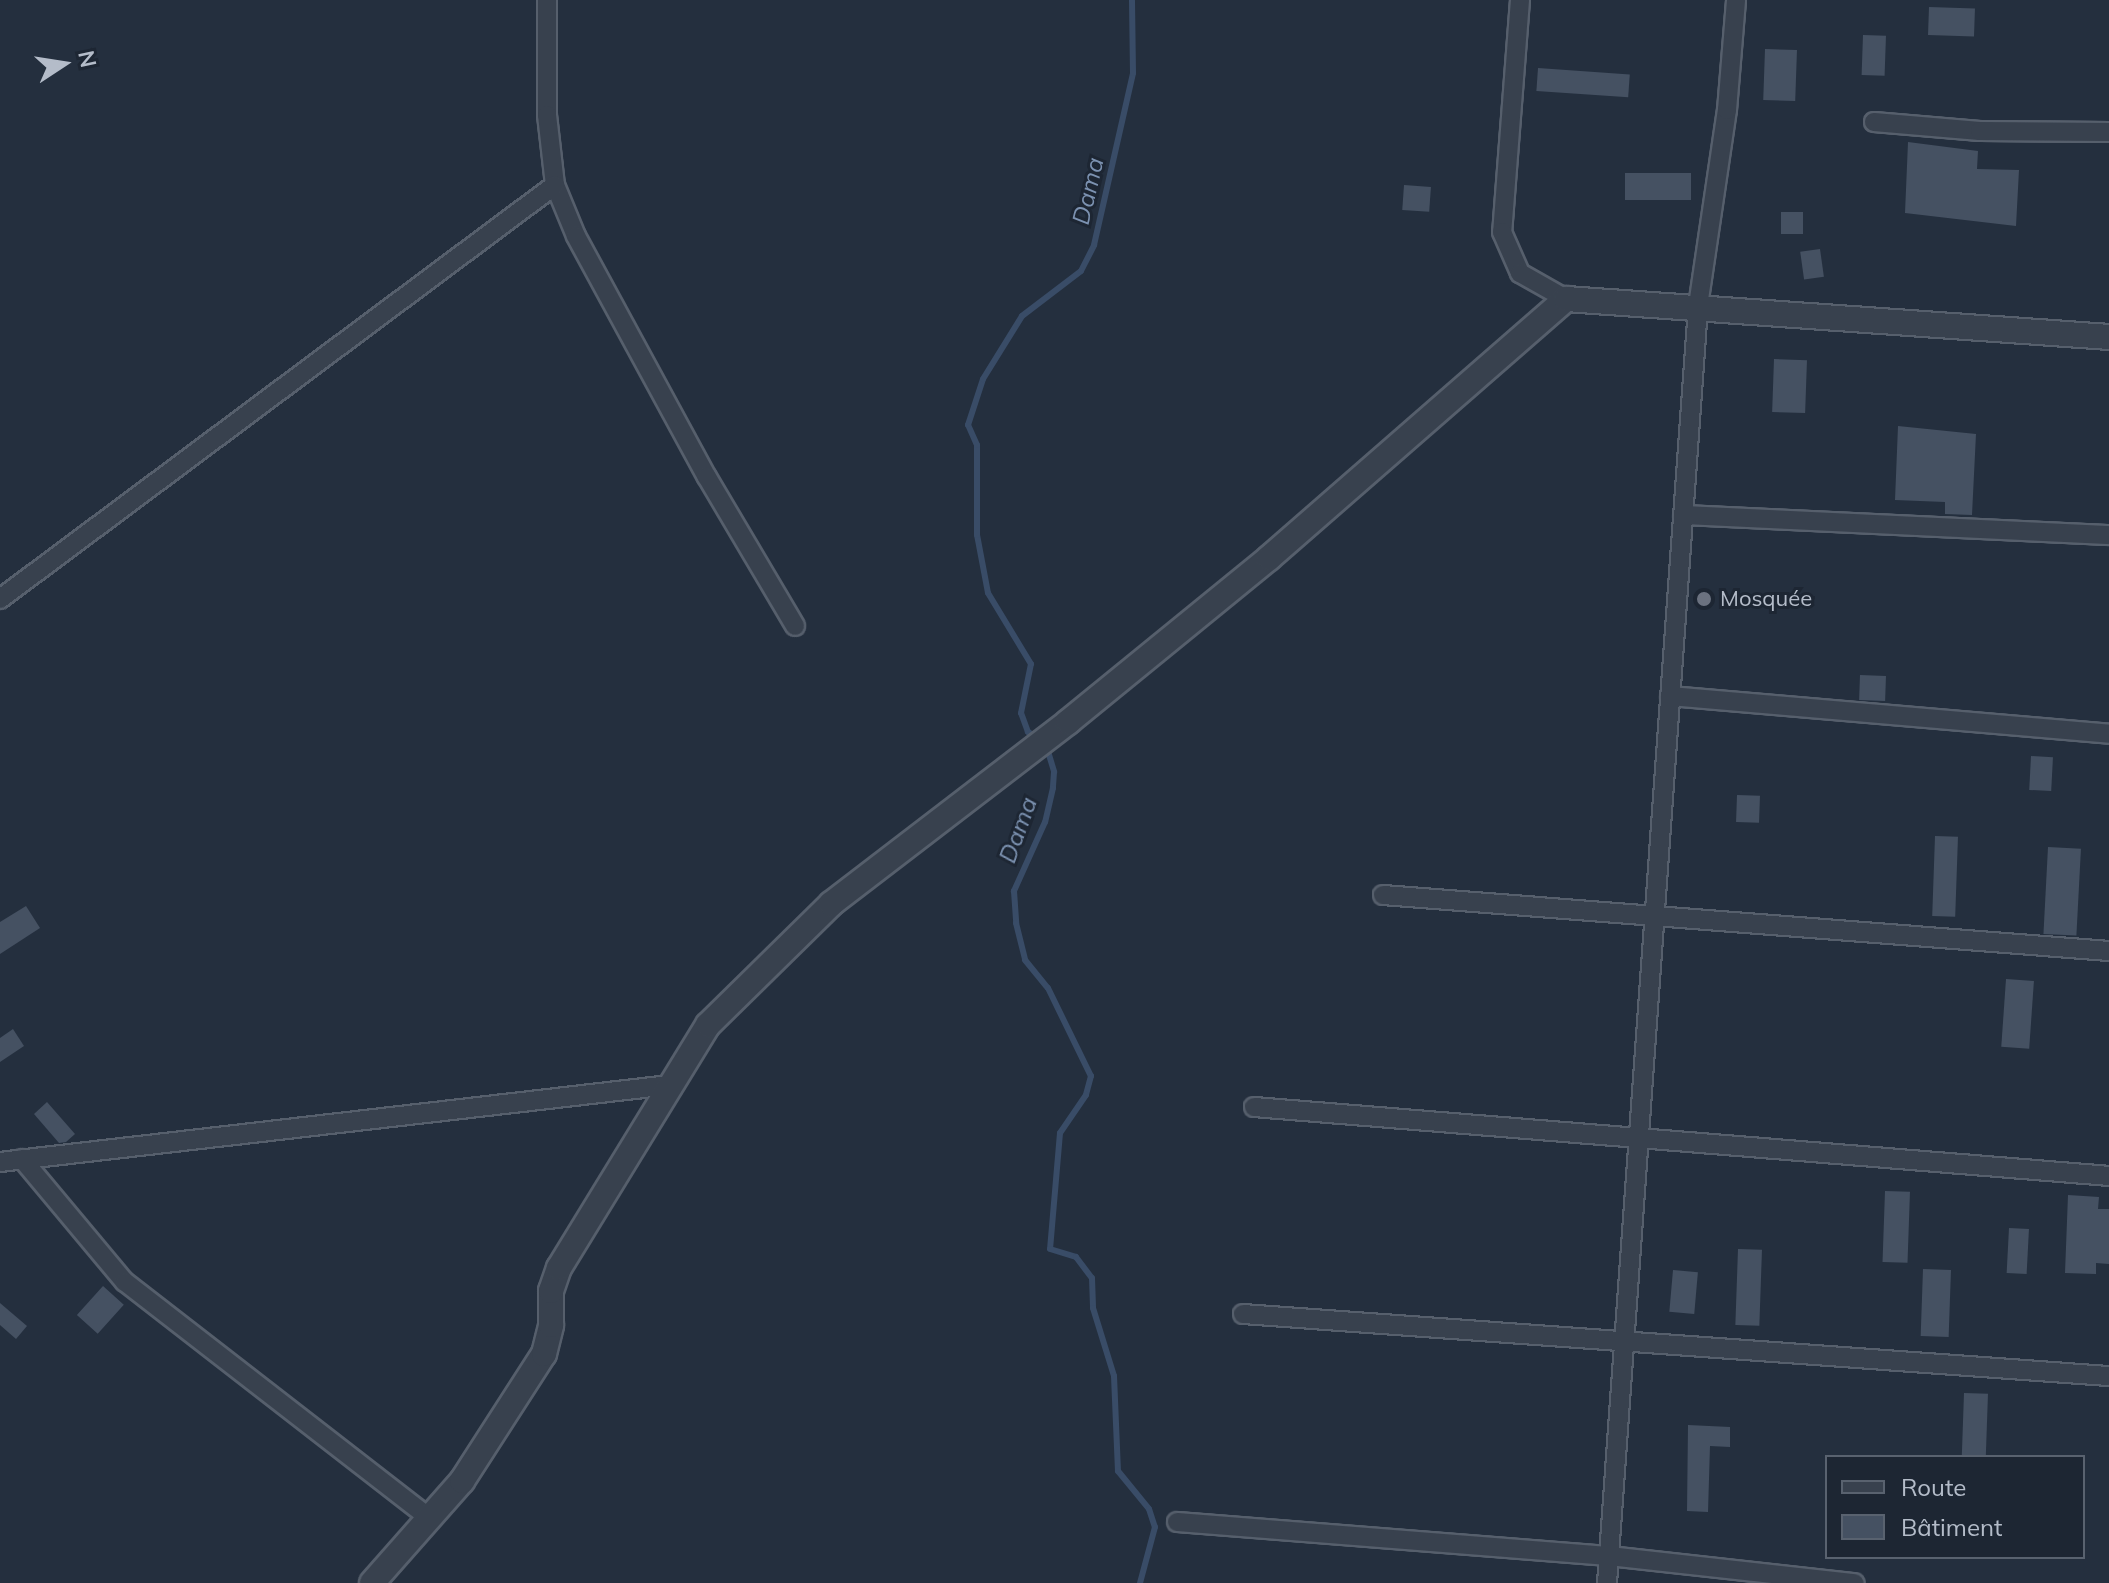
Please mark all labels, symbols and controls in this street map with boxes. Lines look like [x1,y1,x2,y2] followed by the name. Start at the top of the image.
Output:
[24,24,104,104] north arrow
[72,48,103,70] text: N
[1066,155,1110,227] water label: Dama
[1720,586,1812,612] place label: Mosquée
[1695,590,1713,608] marker: Mosquée
[993,793,1043,867] water label: Dama
[1825,1455,2085,1559] legend
[1901,1472,1966,1502] text: Route
[1901,1512,2002,1542] text: Bâtiment

